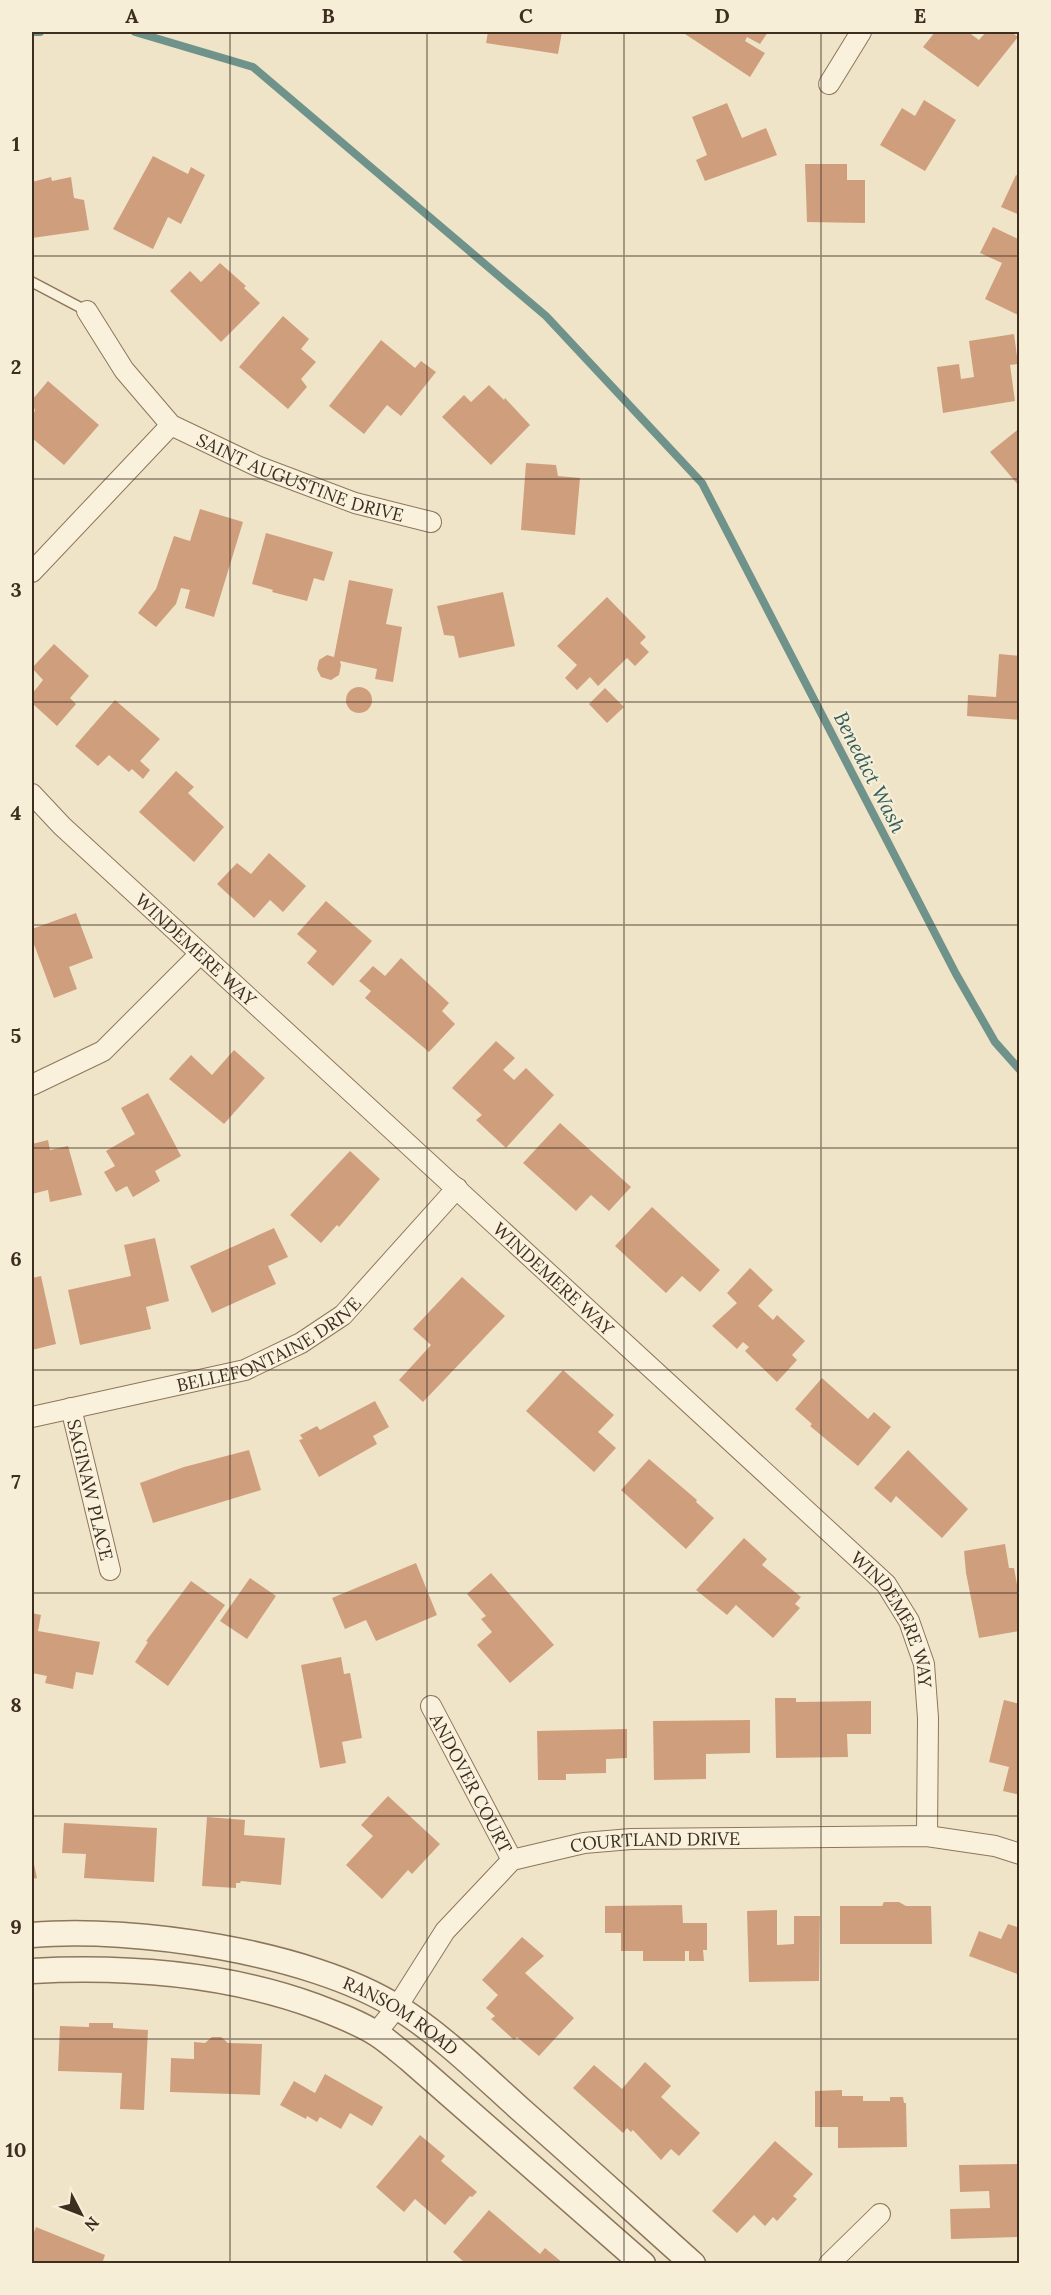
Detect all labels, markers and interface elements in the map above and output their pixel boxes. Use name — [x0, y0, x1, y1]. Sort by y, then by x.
text: A — [125, 3, 139, 28]
text: B — [321, 3, 335, 28]
text: C — [519, 3, 533, 28]
text: D — [714, 3, 730, 28]
text: E — [914, 3, 926, 28]
text: 1 — [12, 131, 20, 156]
text: 2 — [11, 354, 21, 379]
street label: SAINT AUGUSTINE DRIVE — [193, 428, 406, 526]
text: 3 — [10, 577, 22, 602]
water label: Benedict Wash — [829, 707, 912, 837]
text: 4 — [11, 800, 22, 825]
street label: WINDEMERE WAY — [131, 888, 262, 1011]
text: 5 — [11, 1023, 22, 1048]
street label: WINDEMERE WAY — [488, 1217, 619, 1340]
text: 6 — [10, 1246, 22, 1271]
street label: BELLEFONTAINE DRIVE — [174, 1292, 366, 1396]
street label: SAGINAW PLACE — [63, 1417, 119, 1563]
text: 7 — [11, 1469, 21, 1494]
street label: WINDEMERE WAY — [846, 1546, 937, 1689]
text: 8 — [10, 1692, 22, 1717]
street label: ANDOVER COURT — [425, 1708, 518, 1857]
street label: COURTLAND DRIVE — [568, 1826, 740, 1857]
text: 9 — [10, 1914, 22, 1939]
street label: RANSOM ROAD — [340, 1970, 463, 2060]
text: 10 — [6, 2137, 26, 2162]
north arrow — [51, 2184, 111, 2244]
text: N — [81, 2213, 104, 2235]

